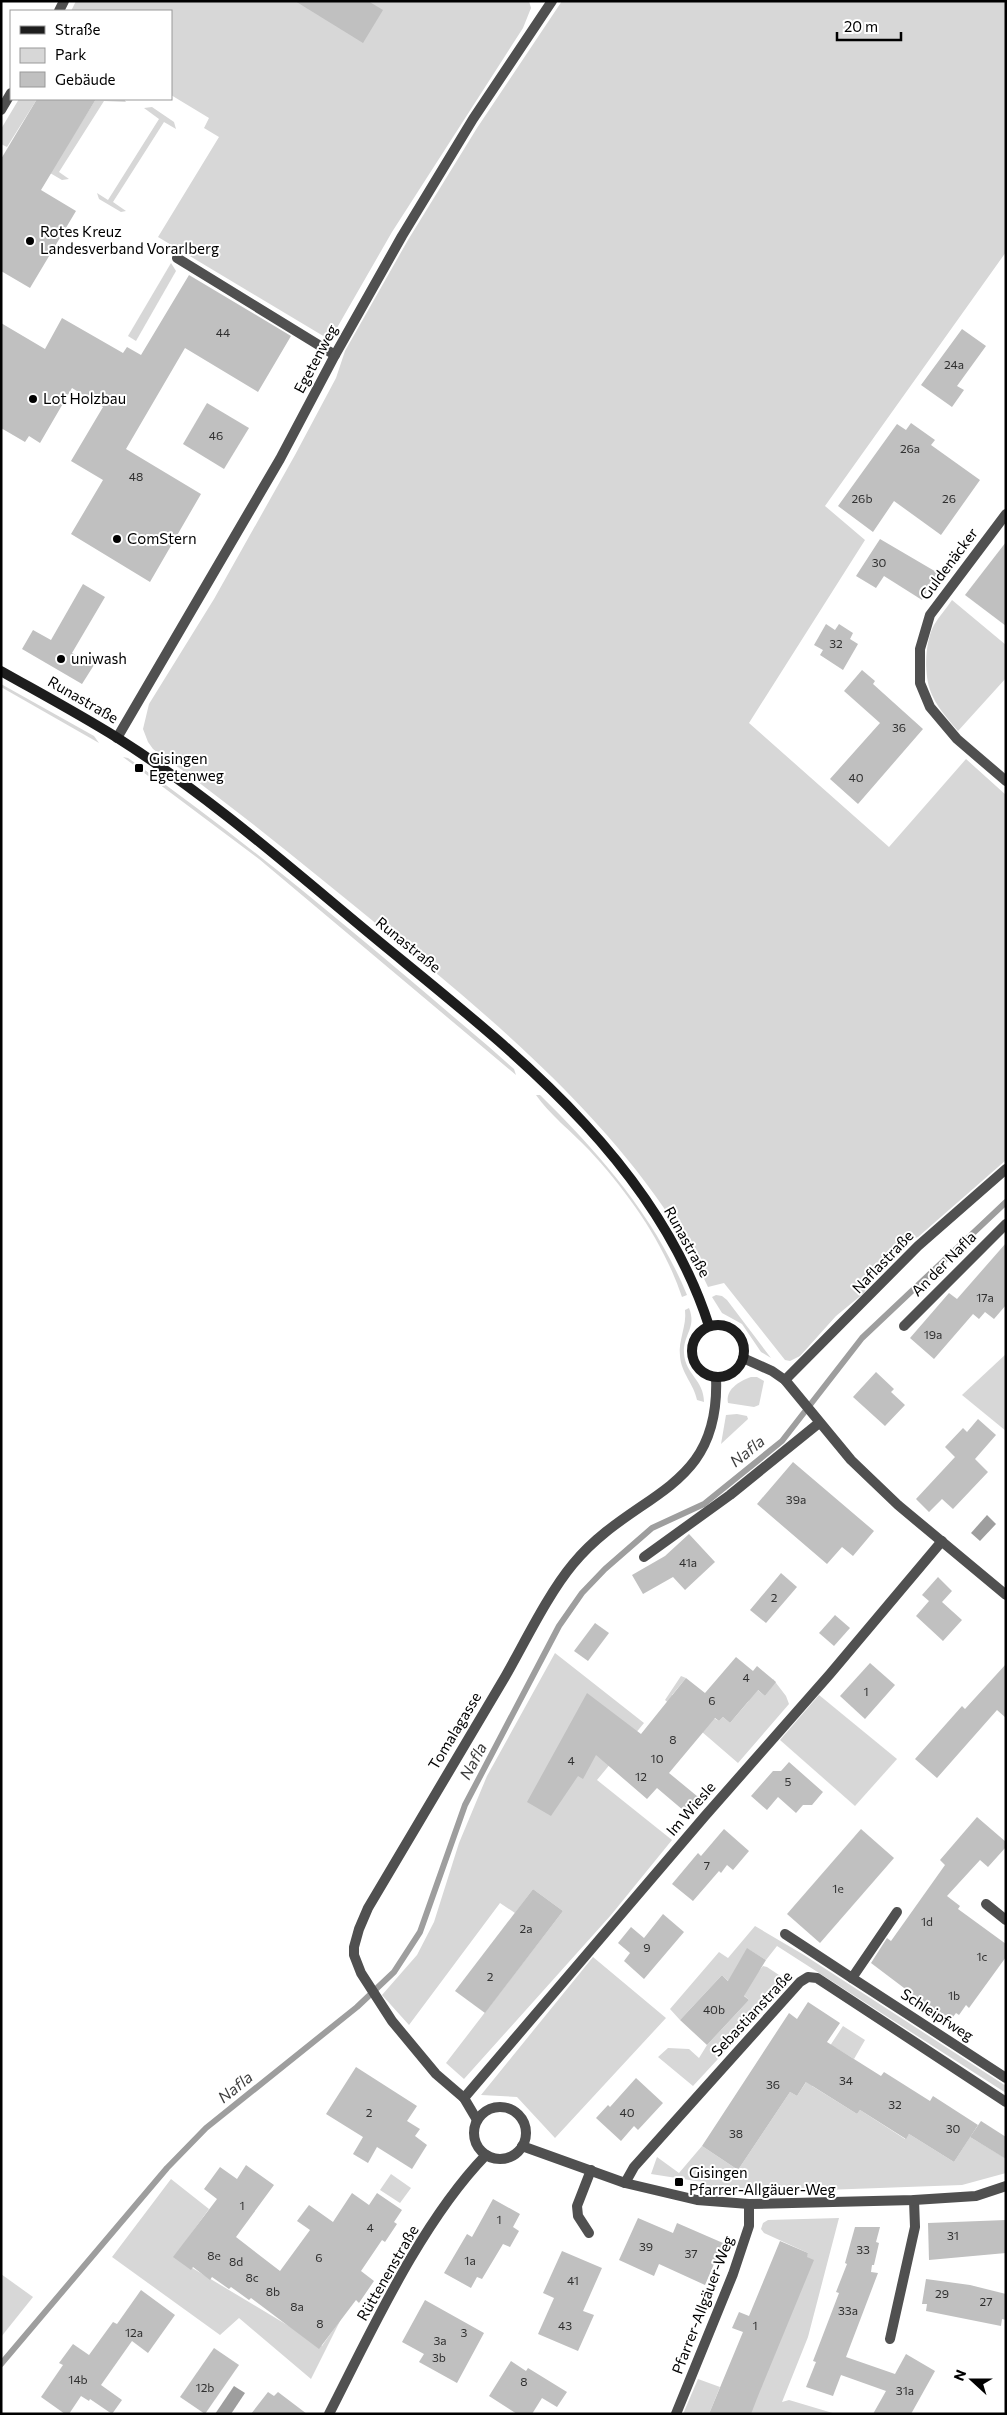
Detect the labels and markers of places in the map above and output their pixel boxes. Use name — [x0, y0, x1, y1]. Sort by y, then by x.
place label: Rotes Kreuz Landesverband Vorarlberg — [40, 222, 219, 257]
marker: Rotes Kreuz Landesverband Vorarlberg — [24, 235, 36, 247]
place label: Lot Holzbau — [43, 389, 126, 407]
marker: Lot Holzbau — [27, 393, 39, 405]
place label: ComStern — [127, 529, 197, 547]
marker: ComStern — [111, 533, 123, 545]
place label: uniwash — [71, 649, 127, 667]
marker: uniwash — [55, 653, 67, 665]
place label: Gisingen Egetenweg — [149, 749, 224, 784]
marker: Gisingen Egetenweg — [133, 762, 145, 774]
place label: Gisingen Pfarrer-Allgäuer-Weg — [689, 2163, 836, 2198]
marker: Gisingen Pfarrer-Allgäuer-Weg — [673, 2176, 685, 2188]

